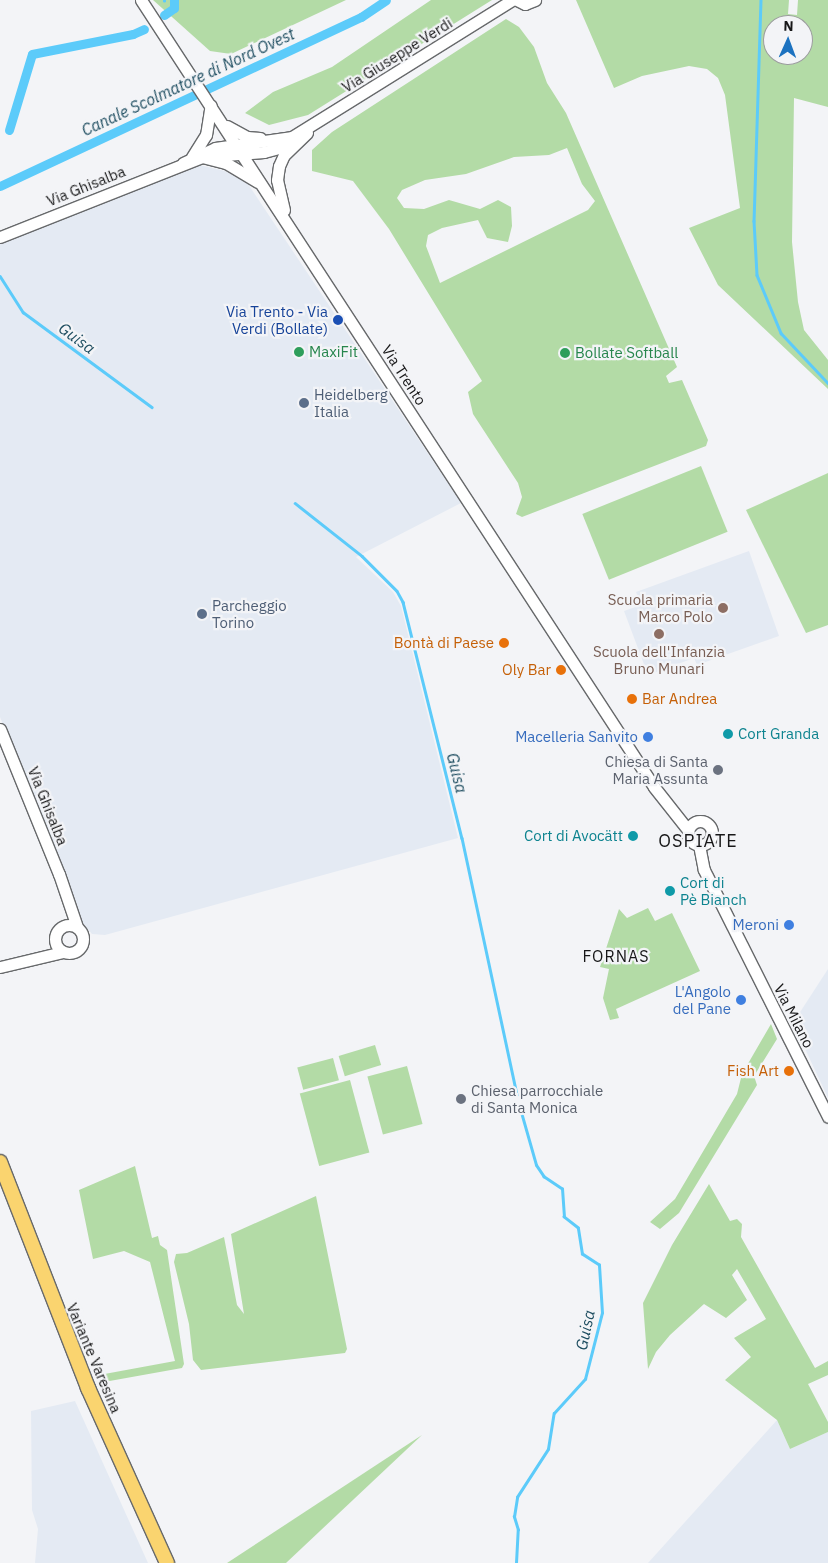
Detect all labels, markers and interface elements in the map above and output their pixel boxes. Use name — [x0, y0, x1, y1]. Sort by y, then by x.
street label: Via Giuseppe Verdi — [339, 14, 455, 96]
north arrow — [763, 15, 813, 65]
text: N — [783, 17, 794, 35]
water label: Canale Scolmatore di Nord Ovest — [79, 24, 297, 140]
street label: Via Ghisalba — [44, 162, 128, 210]
place label: Via Trento - Via Verdi (Bollate) — [226, 302, 328, 337]
marker: Via Trento - Via Verdi (Bollate) — [332, 314, 344, 326]
water label: Guisa — [55, 318, 99, 358]
street label: Via Trento — [378, 342, 430, 408]
place label: MaxiFit — [309, 343, 358, 361]
place label: Bollate Softball — [575, 344, 678, 362]
marker: MaxiFit — [293, 346, 305, 358]
marker: Bollate Softball — [559, 347, 571, 359]
place label: Heidelberg Italia — [314, 385, 388, 420]
marker: Heidelberg Italia — [298, 397, 310, 409]
place label: Scuola primaria Marco Polo — [608, 590, 713, 625]
place label: Parcheggio Torino — [212, 596, 287, 631]
marker: Scuola primaria Marco Polo — [717, 602, 729, 614]
marker: Parcheggio Torino — [196, 608, 208, 620]
marker: Scuola dell'Infanzia Bruno Munari — [653, 628, 665, 640]
place label: Bontà di Paese — [394, 634, 494, 652]
marker: Bontà di Paese — [498, 637, 510, 649]
place label: Scuola dell'Infanzia Bruno Munari — [593, 642, 725, 677]
place label: Oly Bar — [502, 661, 551, 679]
marker: Oly Bar — [555, 664, 567, 676]
place label: Bar Andrea — [642, 690, 717, 708]
marker: Bar Andrea — [626, 693, 638, 705]
place label: Cort Granda — [738, 725, 819, 743]
place label: Macelleria Sanvito — [515, 728, 638, 746]
marker: Cort Granda — [722, 728, 734, 740]
marker: Macelleria Sanvito — [642, 731, 654, 743]
water label: Guisa — [443, 751, 471, 795]
place label: Chiesa di Santa Maria Assunta — [605, 752, 708, 787]
street label: Via Ghisalba — [24, 764, 72, 848]
marker: Chiesa di Santa Maria Assunta — [712, 764, 724, 776]
place label: Cort di Avocätt — [524, 827, 623, 845]
marker: Cort di Avocätt — [627, 830, 639, 842]
district label: OSPIATE — [657, 830, 739, 852]
place label: Cort di Pè Bianch — [680, 873, 747, 908]
marker: Cort di Pè Bianch — [664, 885, 676, 897]
place label: Meroni — [732, 916, 779, 934]
marker: Meroni — [783, 919, 795, 931]
district label: FORNAS — [582, 946, 650, 966]
street label: Via Milano — [770, 981, 818, 1051]
place label: L'Angolo del Pane — [673, 982, 731, 1017]
marker: L'Angolo del Pane — [735, 994, 747, 1006]
place label: Fish Art — [727, 1062, 779, 1080]
marker: Fish Art — [783, 1065, 795, 1077]
place label: Chiesa parrocchiale di Santa Monica — [471, 1081, 603, 1116]
marker: Chiesa parrocchiale di Santa Monica — [455, 1093, 467, 1105]
street label: Variante Varesina — [63, 1300, 125, 1416]
water label: Guisa — [571, 1308, 599, 1352]

